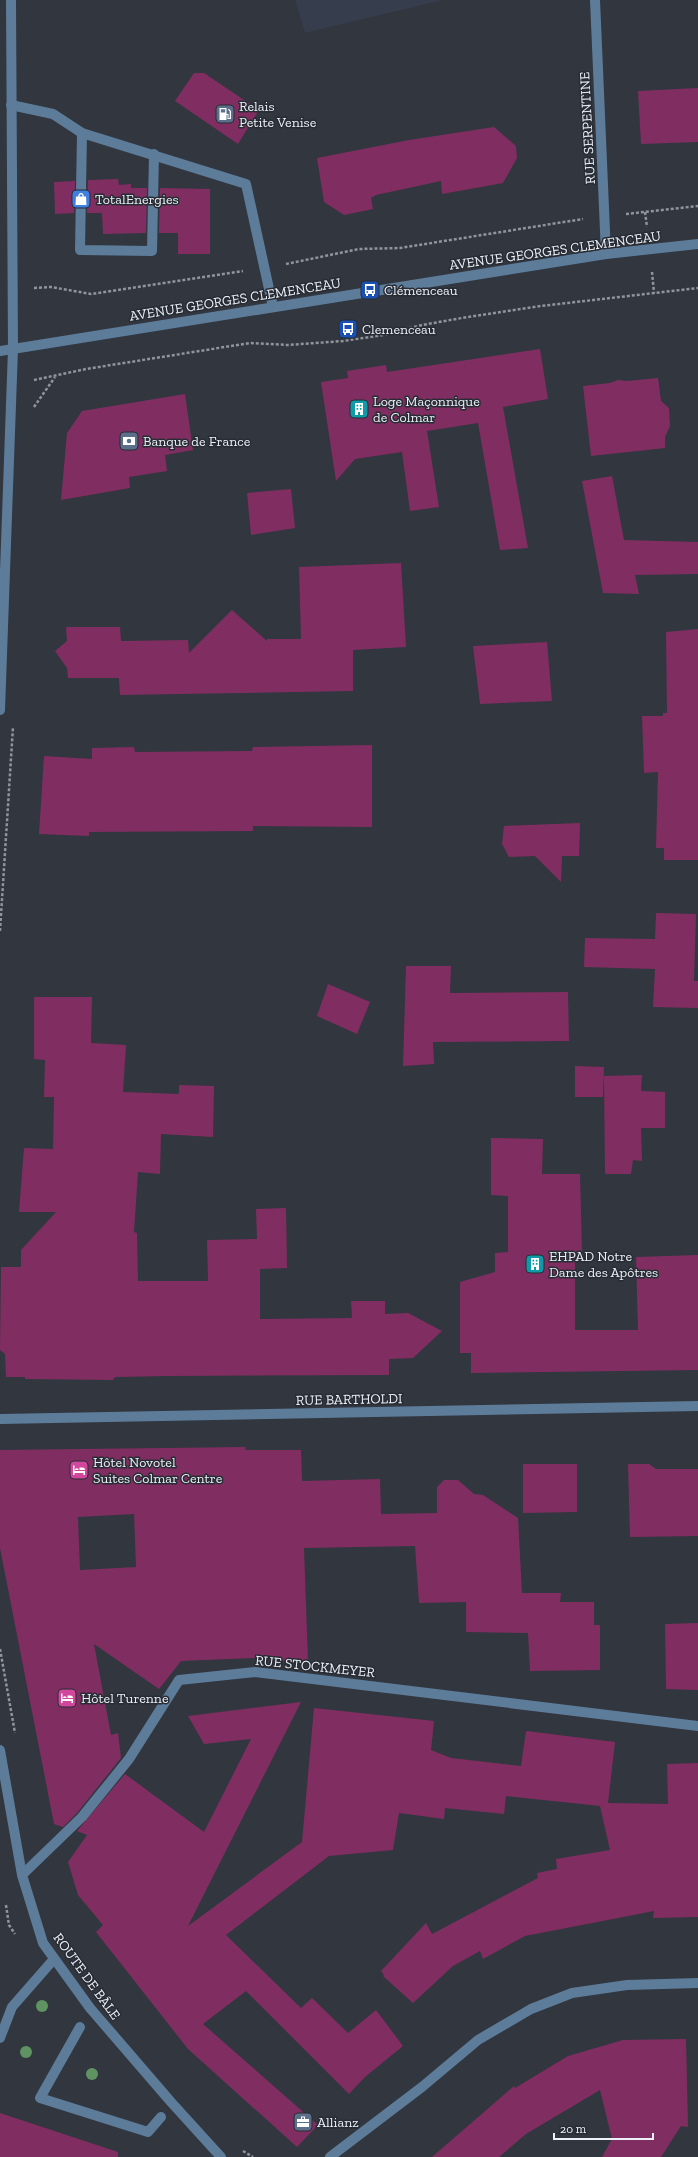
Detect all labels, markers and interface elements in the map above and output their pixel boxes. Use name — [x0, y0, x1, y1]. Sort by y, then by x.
street label: RUE SERPENTINE — [576, 71, 599, 185]
place label: Relais Petite Venise — [239, 98, 317, 131]
fuel station icon: Relais Petite Venise — [214, 103, 236, 125]
shop icon: TotalEnergies — [70, 188, 92, 210]
place label: TotalEnergies — [95, 191, 179, 208]
street label: AVENUE GEORGES CLEMENCEAU — [448, 227, 662, 274]
street label: AVENUE GEORGES CLEMENCEAU — [128, 274, 342, 325]
bus stop icon: Clémenceau — [359, 279, 381, 301]
place label: Clémenceau — [384, 282, 458, 299]
bus stop icon: Clemenceau — [337, 318, 359, 340]
place label: Clemenceau — [362, 321, 436, 338]
place label: Loge Maçonnique de Colmar — [373, 393, 480, 426]
building icon: Loge Maçonnique de Colmar — [348, 398, 370, 420]
bank icon: Banque de France — [118, 430, 140, 452]
place label: Banque de France — [143, 433, 251, 450]
place label: EHPAD Notre Dame des Apôtres — [549, 1248, 658, 1281]
building icon: EHPAD Notre Dame des Apôtres — [524, 1253, 546, 1275]
street label: RUE BARTHOLDI — [296, 1390, 402, 1409]
place label: Hôtel Novotel Suites Colmar Centre — [93, 1454, 223, 1487]
hotel icon: Hôtel Novotel Suites Colmar Centre — [68, 1459, 90, 1481]
street label: RUE STOCKMEYER — [254, 1652, 376, 1681]
hotel icon: Hôtel Turenne — [56, 1687, 78, 1709]
place label: Hôtel Turenne — [81, 1690, 169, 1707]
street label: ROUTE DE BÂLE — [49, 1930, 124, 2023]
office icon: Allianz — [292, 2111, 314, 2133]
place label: Allianz — [317, 2114, 359, 2131]
scale bar — [554, 2115, 653, 2141]
text: 20 m — [560, 2122, 587, 2136]

